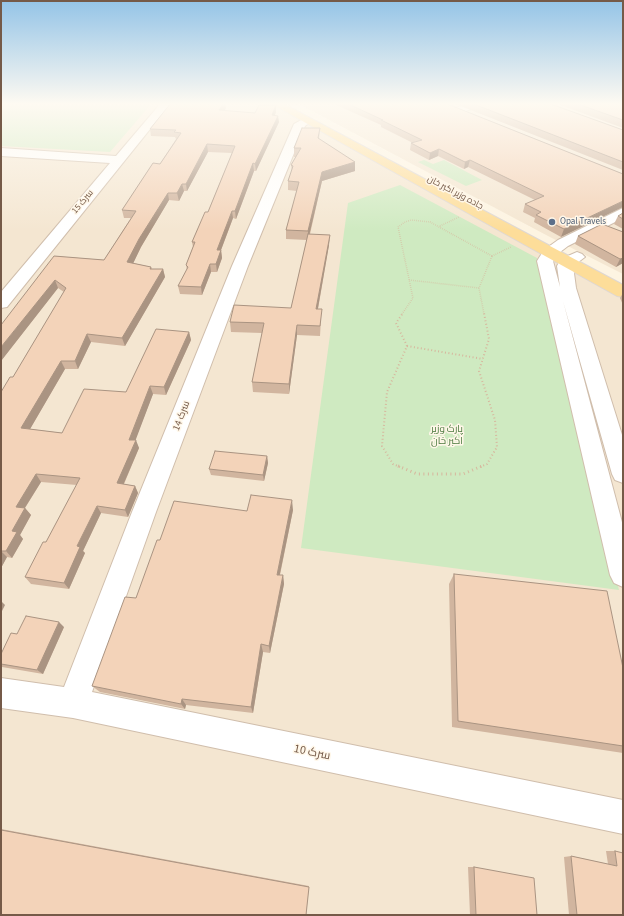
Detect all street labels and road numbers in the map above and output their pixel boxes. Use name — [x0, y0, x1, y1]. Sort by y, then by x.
street label: جاده وزیر اکبر خان — [425, 174, 485, 212]
street label: سرک 15 — [70, 188, 96, 216]
street label: سرک 14 — [171, 399, 193, 433]
street label: سرک 10 — [292, 742, 332, 764]

